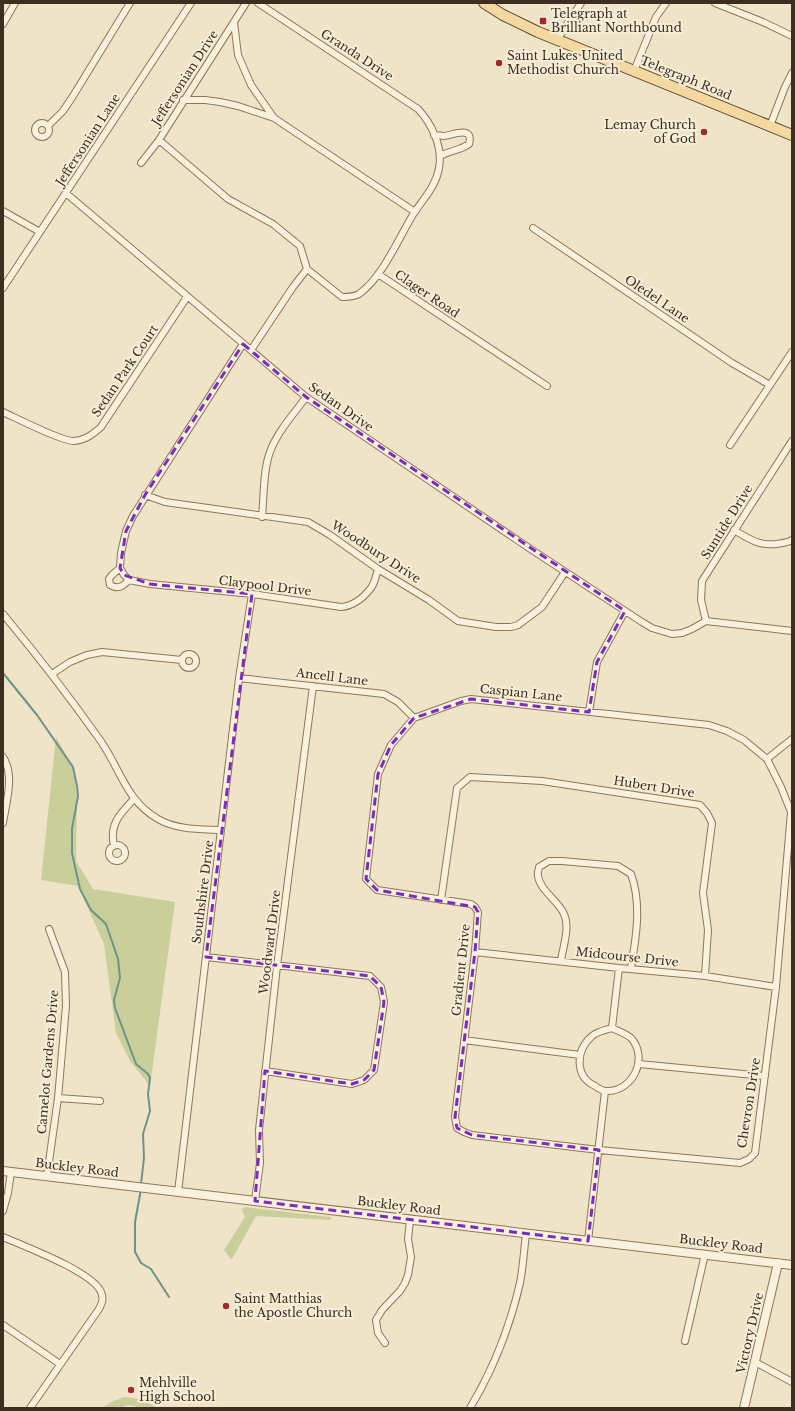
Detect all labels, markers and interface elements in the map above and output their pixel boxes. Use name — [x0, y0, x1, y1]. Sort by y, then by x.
place label: Telegraph at Brilliant Northbound — [551, 6, 682, 35]
marker: Telegraph at Brilliant Northbound — [538, 16, 548, 26]
street label: Granda Drive — [318, 26, 396, 84]
street label: Jeffersonian Drive — [147, 27, 221, 130]
place label: Saint Lukes United Methodist Church — [507, 48, 623, 77]
street label: Telegraph Road — [638, 52, 734, 103]
marker: Saint Lukes United Methodist Church — [494, 58, 504, 68]
street label: Jeffersonian Lane — [51, 91, 123, 190]
place label: Lemay Church of God — [604, 117, 696, 146]
marker: Lemay Church of God — [699, 127, 709, 137]
street label: Clager Road — [392, 266, 463, 321]
street label: Oledel Lane — [622, 271, 693, 326]
street label: Sedan Park Court — [88, 321, 161, 420]
street label: Sedan Drive — [306, 379, 377, 434]
street label: Suntide Drive — [698, 481, 756, 562]
street label: Woodbury Drive — [328, 517, 424, 586]
street label: Claypool Drive — [218, 572, 312, 599]
street label: Ancell Lane — [294, 665, 369, 688]
street label: Caspian Lane — [479, 681, 563, 704]
street label: Hubert Drive — [613, 773, 696, 800]
street label: Southshire Drive — [189, 839, 216, 945]
street label: Woodward Drive — [256, 889, 283, 996]
street label: Gradient Drive — [448, 923, 473, 1017]
street label: Midcourse Drive — [575, 944, 679, 969]
street label: Camelot Gardens Drive — [34, 989, 61, 1135]
street label: Chevron Drive — [734, 1057, 763, 1149]
street label: Buckley Road — [34, 1155, 120, 1180]
street label: Buckley Road — [356, 1193, 442, 1218]
street label: Buckley Road — [678, 1231, 764, 1256]
place label: Saint Matthias the Apostle Church — [234, 1291, 352, 1320]
street label: Victory Drive — [733, 1291, 766, 1376]
marker: Saint Matthias the Apostle Church — [221, 1301, 231, 1311]
place label: Mehlville High School — [139, 1375, 215, 1404]
marker: Mehlville High School — [126, 1385, 136, 1395]

